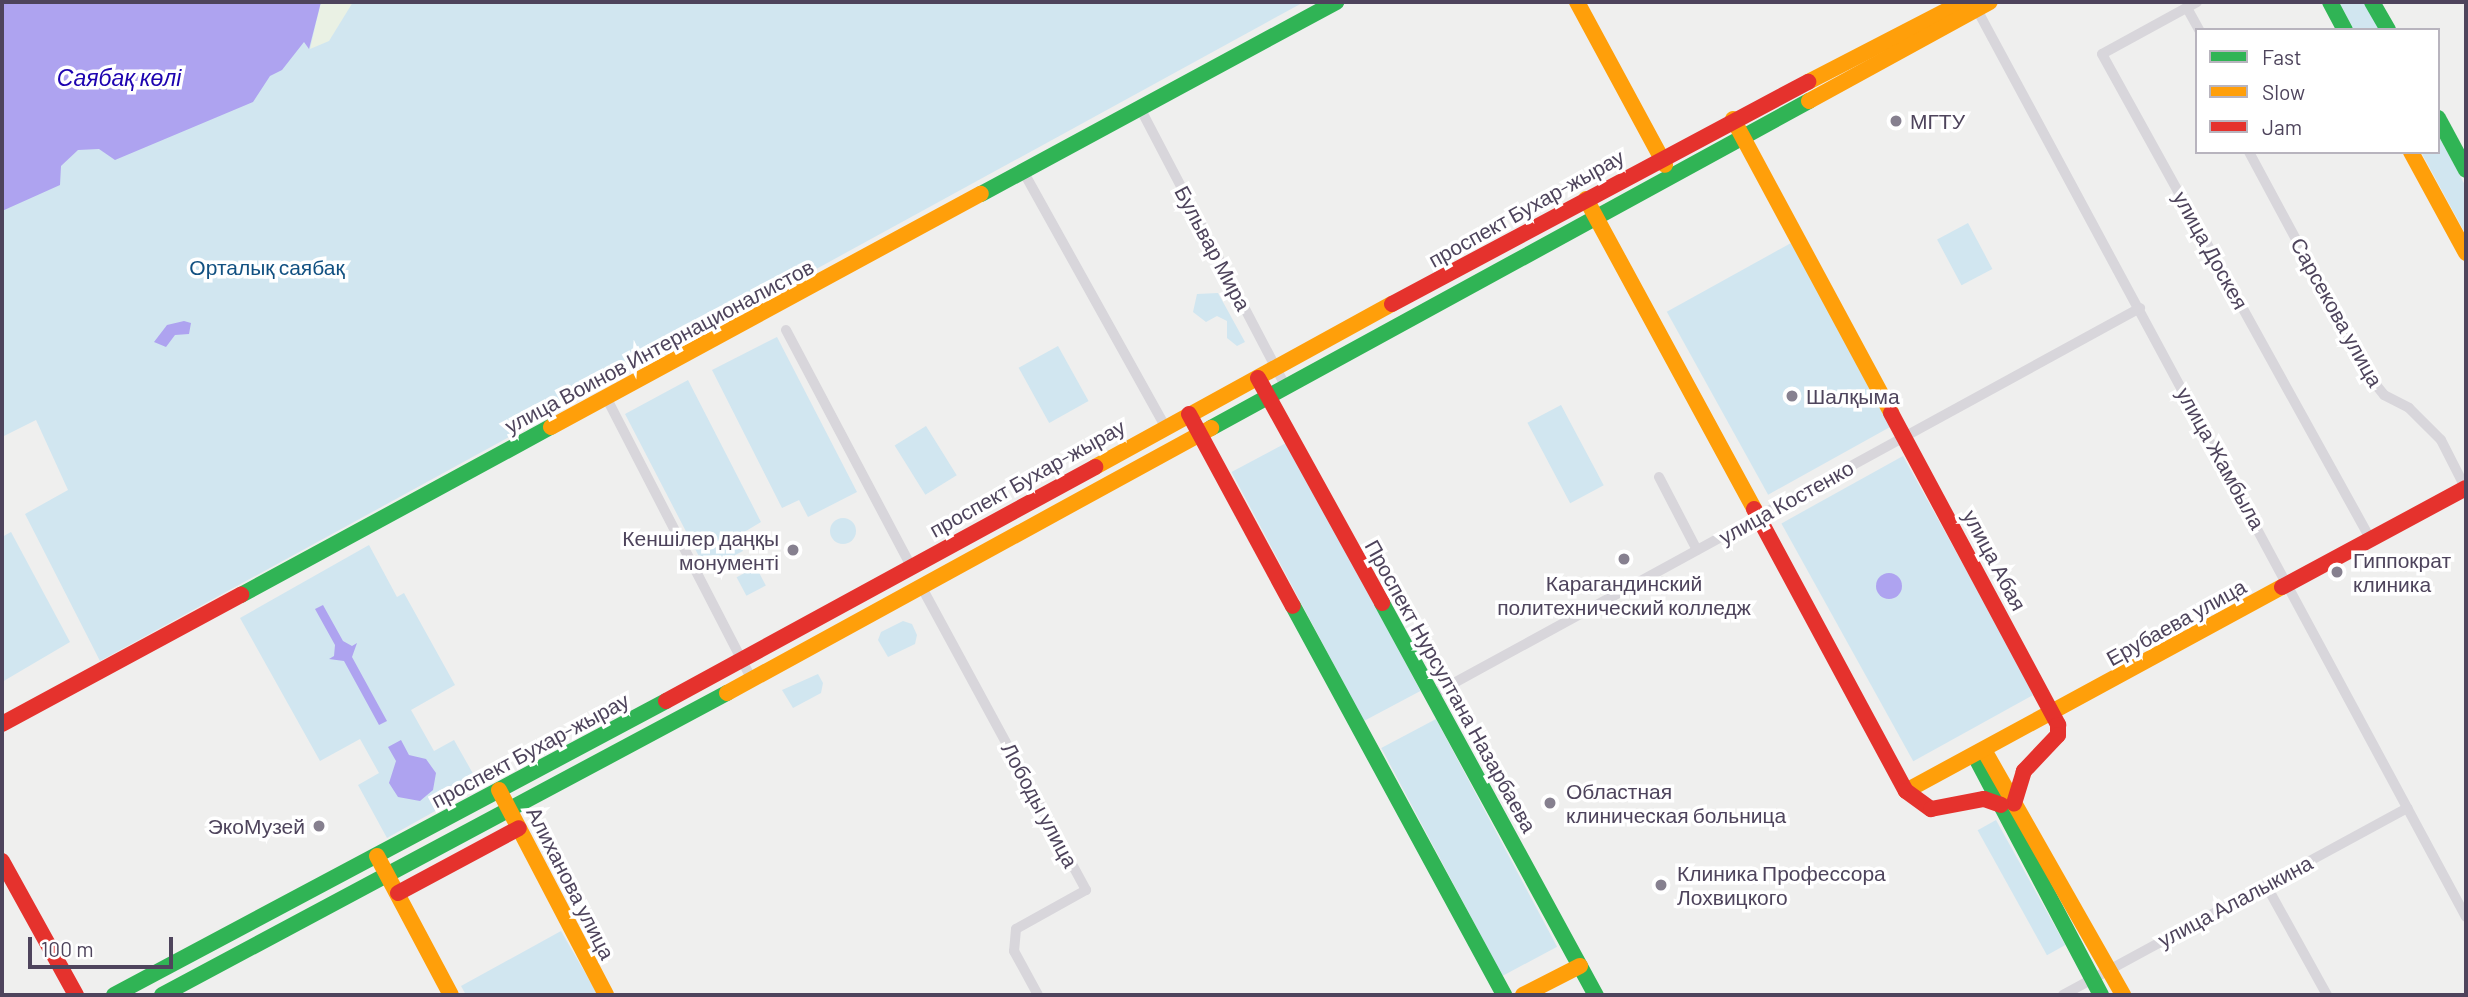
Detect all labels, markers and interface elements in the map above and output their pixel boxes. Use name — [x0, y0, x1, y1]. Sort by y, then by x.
legend — [2195, 28, 2440, 154]
text: Fast — [2262, 44, 2302, 69]
water label: Саябақ көлі — [57, 63, 181, 91]
text: Slow — [2262, 79, 2305, 104]
place label: МГТУ — [1910, 108, 1965, 134]
marker: МГТУ — [1888, 113, 1904, 129]
text: Jam — [2262, 114, 2302, 139]
street label: проспект Бухар-жырау — [1424, 144, 1628, 272]
street label: Бульвар Мира — [1170, 181, 1256, 315]
street label: улица Доскея — [2168, 187, 2254, 313]
street label: Сарсекова улица — [2286, 233, 2388, 391]
park label: Орталық саябақ — [189, 254, 345, 280]
street label: улица Воинов Интернационалистов — [500, 254, 818, 438]
place label: Шалқыма — [1806, 383, 1900, 409]
street label: улица Жамбыла — [2172, 383, 2270, 533]
marker: Шалқыма — [1784, 388, 1800, 404]
street label: проспект Бухар-жырау — [925, 414, 1129, 542]
street label: улица Костенко — [1714, 455, 1858, 549]
street label: улица Абая — [1958, 505, 2032, 615]
place label: Кеншілер даңқы монументі — [622, 525, 779, 575]
street label: Проспект Нурсултана Назарбаева — [1360, 535, 1542, 837]
marker: Кеншілер даңқы монументі — [785, 542, 801, 558]
place label: Гиппократ клиника — [2353, 547, 2451, 597]
marker: Карагандинский политехнический колледж — [1616, 551, 1632, 567]
marker: Гиппократ клиника — [2327, 562, 2347, 582]
place label: Карагандинский политехнический колледж — [1497, 570, 1751, 620]
street label: Ерубаева улица — [2102, 573, 2250, 671]
street label: проспект Бухар-жырау — [427, 687, 633, 813]
street label: Лободы улица — [996, 738, 1084, 872]
place label: Областная клиническая больница — [1566, 778, 1786, 828]
marker: Областная клиническая больница — [1540, 793, 1560, 813]
street label: Алиханова улица — [522, 803, 620, 963]
place label: ЭкоМузей — [208, 813, 305, 839]
marker: ЭкоМузей — [311, 818, 327, 834]
street label: улица Алалыкина — [2153, 850, 2317, 952]
place label: Клиника Профессора Лохвицкого — [1677, 860, 1886, 910]
marker: Клиника Профессора Лохвицкого — [1651, 875, 1671, 895]
scale bar — [32, 923, 177, 967]
text: 100 m — [41, 936, 94, 961]

